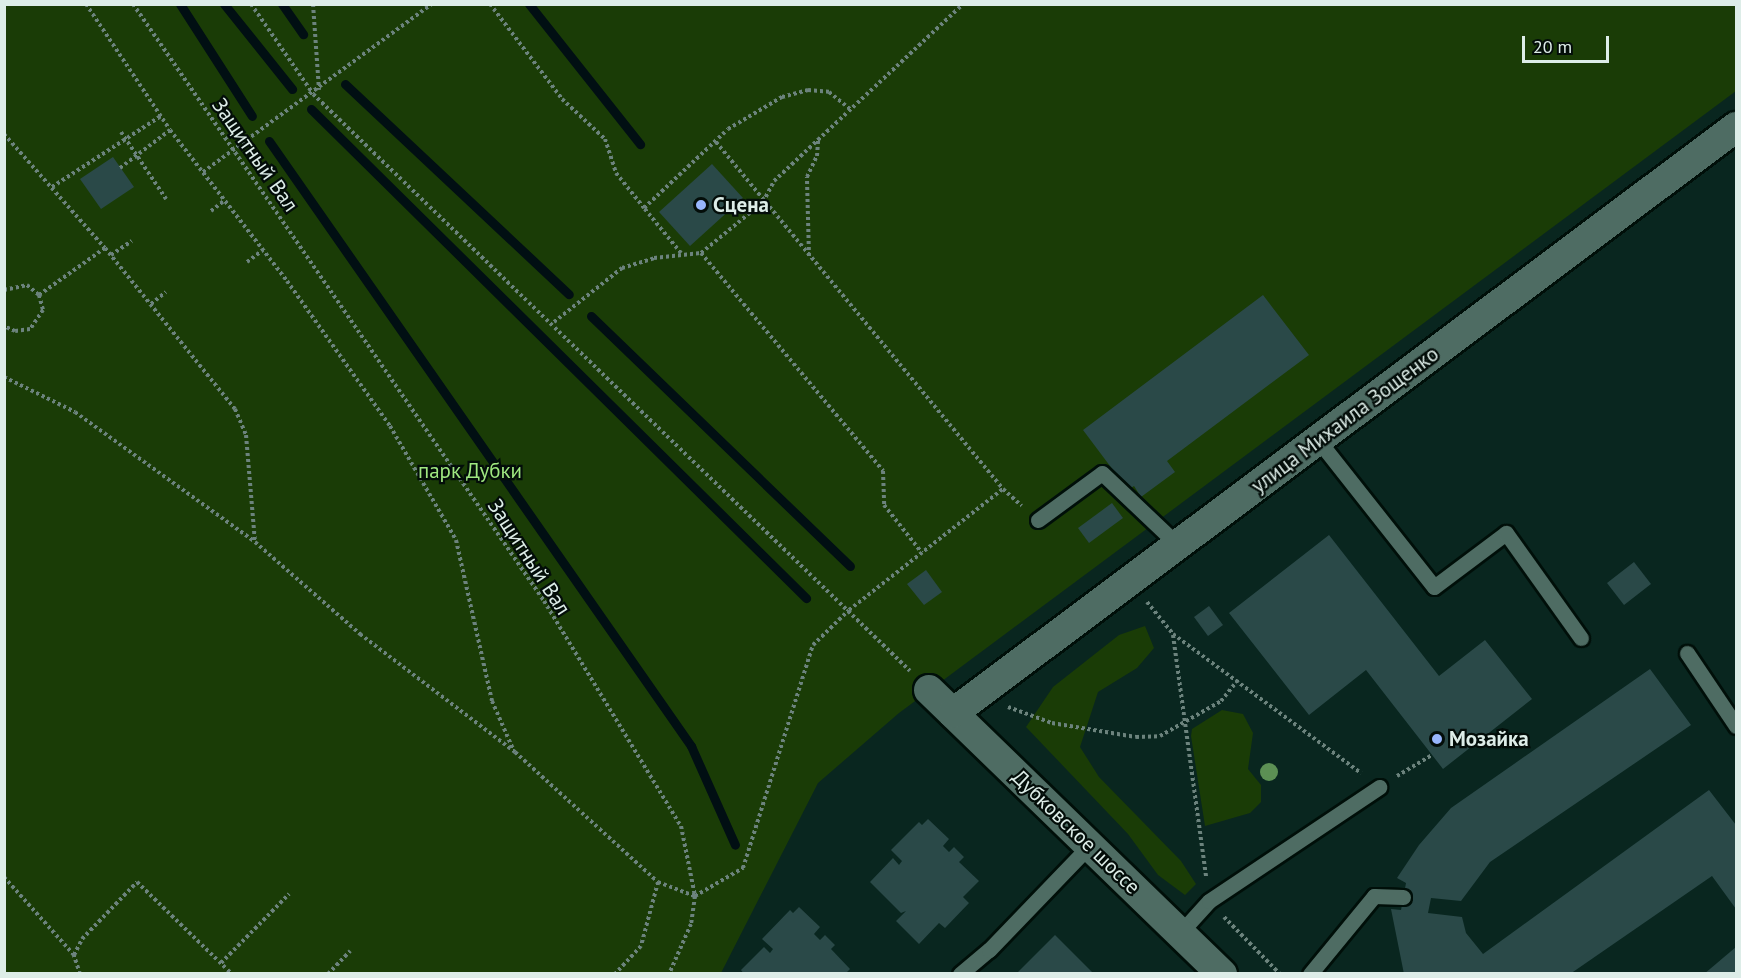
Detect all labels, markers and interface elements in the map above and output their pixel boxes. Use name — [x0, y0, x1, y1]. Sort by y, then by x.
scale bar — [1525, 24, 1612, 62]
text: 20 m — [1533, 35, 1572, 58]
street label: Защитный Вал — [207, 93, 303, 217]
place label: Сцена — [713, 192, 769, 218]
marker: Сцена — [694, 198, 708, 212]
street label: улица Михаила Зощенко — [1246, 341, 1444, 499]
park label: парк Дубки — [418, 458, 522, 484]
street label: Защитный Вал — [482, 494, 576, 620]
place label: Мозайка — [1449, 726, 1529, 752]
marker: Мозайка — [1430, 732, 1444, 746]
street label: Дубковское шоссе — [1007, 764, 1145, 900]

